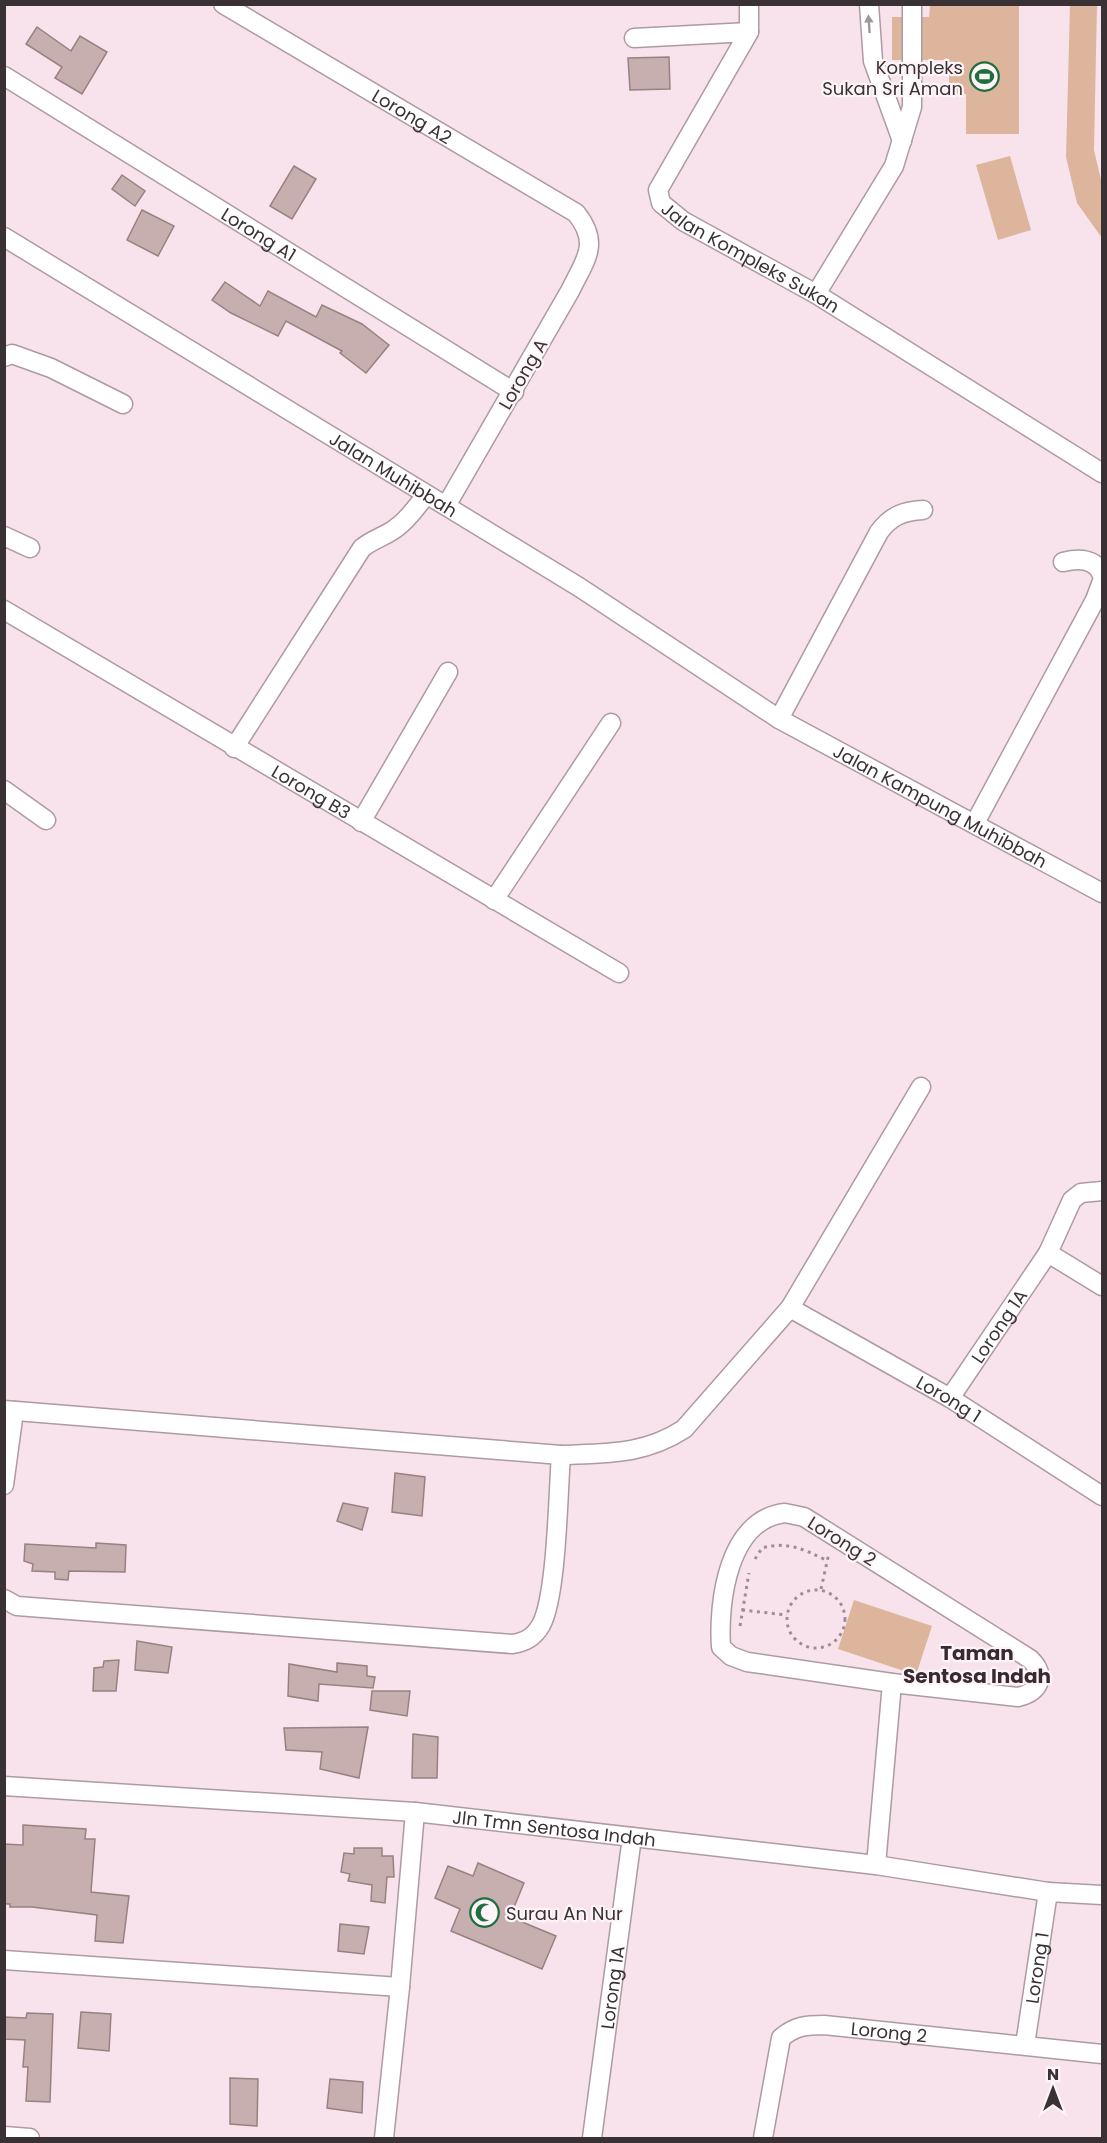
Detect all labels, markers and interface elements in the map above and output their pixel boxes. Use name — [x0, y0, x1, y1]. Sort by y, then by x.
one-way arrow — [864, 15, 873, 34]
place label: Kompleks Sukan Sri Aman — [822, 55, 963, 101]
sports icon: Kompleks Sukan Sri Aman — [968, 61, 1000, 93]
street label: Lorong A2 — [368, 83, 457, 149]
street label: Jalan Kompleks Sukan — [656, 196, 845, 318]
street label: Lorong A1 — [217, 201, 301, 267]
street label: Lorong A — [493, 334, 553, 414]
street label: Jalan Muhibbah — [325, 426, 462, 523]
street label: Jalan Kampung Muhibbah — [829, 738, 1052, 874]
street label: Lorong B3 — [267, 758, 356, 825]
street label: Lorong 1A — [965, 1284, 1033, 1368]
street label: Lorong 1 — [912, 1369, 986, 1428]
street label: Lorong 2 — [803, 1510, 881, 1572]
district label: Taman Sentosa Indah — [903, 1639, 1051, 1690]
street label: Jln Tmn Sentosa Indah — [451, 1804, 657, 1852]
mosque icon: Surau An Nur — [469, 1897, 501, 1929]
place label: Surau An Nur — [506, 1901, 623, 1926]
street label: Lorong 1 — [1019, 1930, 1054, 2005]
street label: Lorong 1A — [594, 1944, 630, 2031]
street label: Lorong 2 — [850, 2015, 928, 2048]
north arrow — [1023, 2059, 1083, 2119]
text: N — [1047, 2063, 1059, 2086]

